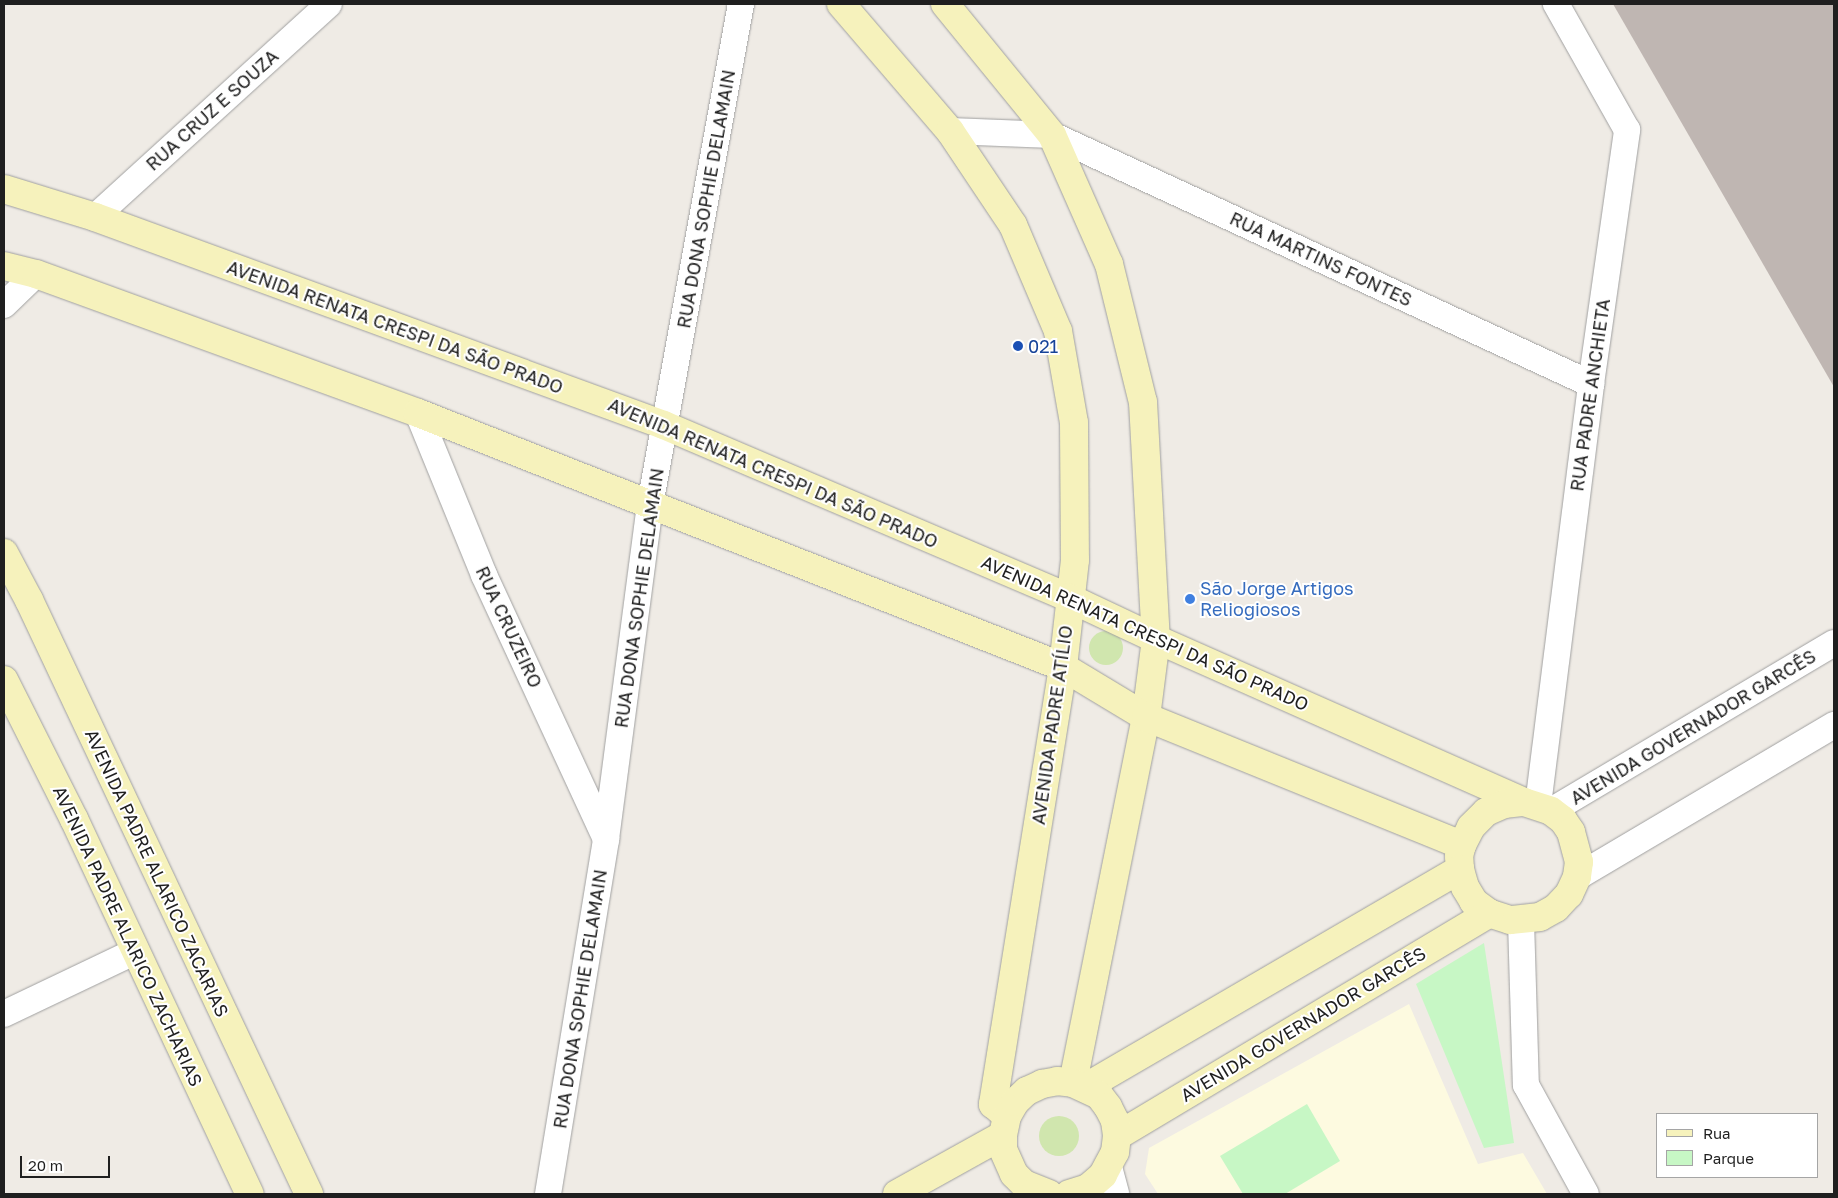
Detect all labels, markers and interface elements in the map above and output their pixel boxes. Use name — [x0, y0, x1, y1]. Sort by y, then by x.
street label: RUA CRUZ E SOUZA — [142, 45, 282, 175]
street label: RUA DONA SOPHIE DELAMAIN — [673, 68, 739, 330]
street label: RUA MARTINS FONTES — [1226, 207, 1416, 311]
street label: AVENIDA RENATA CRESPI DA SÃO PRADO — [224, 256, 566, 398]
street label: RUA PADRE ANCHIETA — [1566, 297, 1614, 493]
place label: 021 — [1028, 335, 1058, 357]
marker: 021 — [1012, 340, 1024, 352]
street label: AVENIDA RENATA CRESPI DA SÃO PRADO — [605, 394, 941, 552]
street label: RUA DONA SOPHIE DELAMAIN — [610, 467, 668, 729]
street label: AVENIDA RENATA CRESPI DA SÃO PRADO — [978, 551, 1312, 715]
street label: RUA CRUZEIRO — [471, 563, 547, 691]
place label: São Jorge Artigos Reliogiosos — [1200, 578, 1354, 620]
marker: São Jorge Artigos Reliogiosos — [1184, 593, 1196, 605]
street label: AVENIDA PADRE ATÍLIO — [1027, 624, 1077, 826]
street label: AVENIDA GOVERNADOR GARCÊS — [1566, 645, 1820, 809]
street label: AVENIDA PADRE ALARICO ZACARIAS — [81, 726, 233, 1020]
street label: AVENIDA PADRE ALARICO ZACHARIAS — [49, 782, 207, 1090]
street label: RUA DONA SOPHIE DELAMAIN — [549, 868, 611, 1130]
street label: AVENIDA GOVERNADOR GARCÊS — [1176, 942, 1430, 1106]
legend — [1656, 1113, 1818, 1178]
text: Rua — [1703, 1124, 1730, 1142]
scale bar — [22, 1146, 112, 1178]
text: Parque — [1703, 1149, 1754, 1167]
text: 20 m — [28, 1156, 63, 1174]

